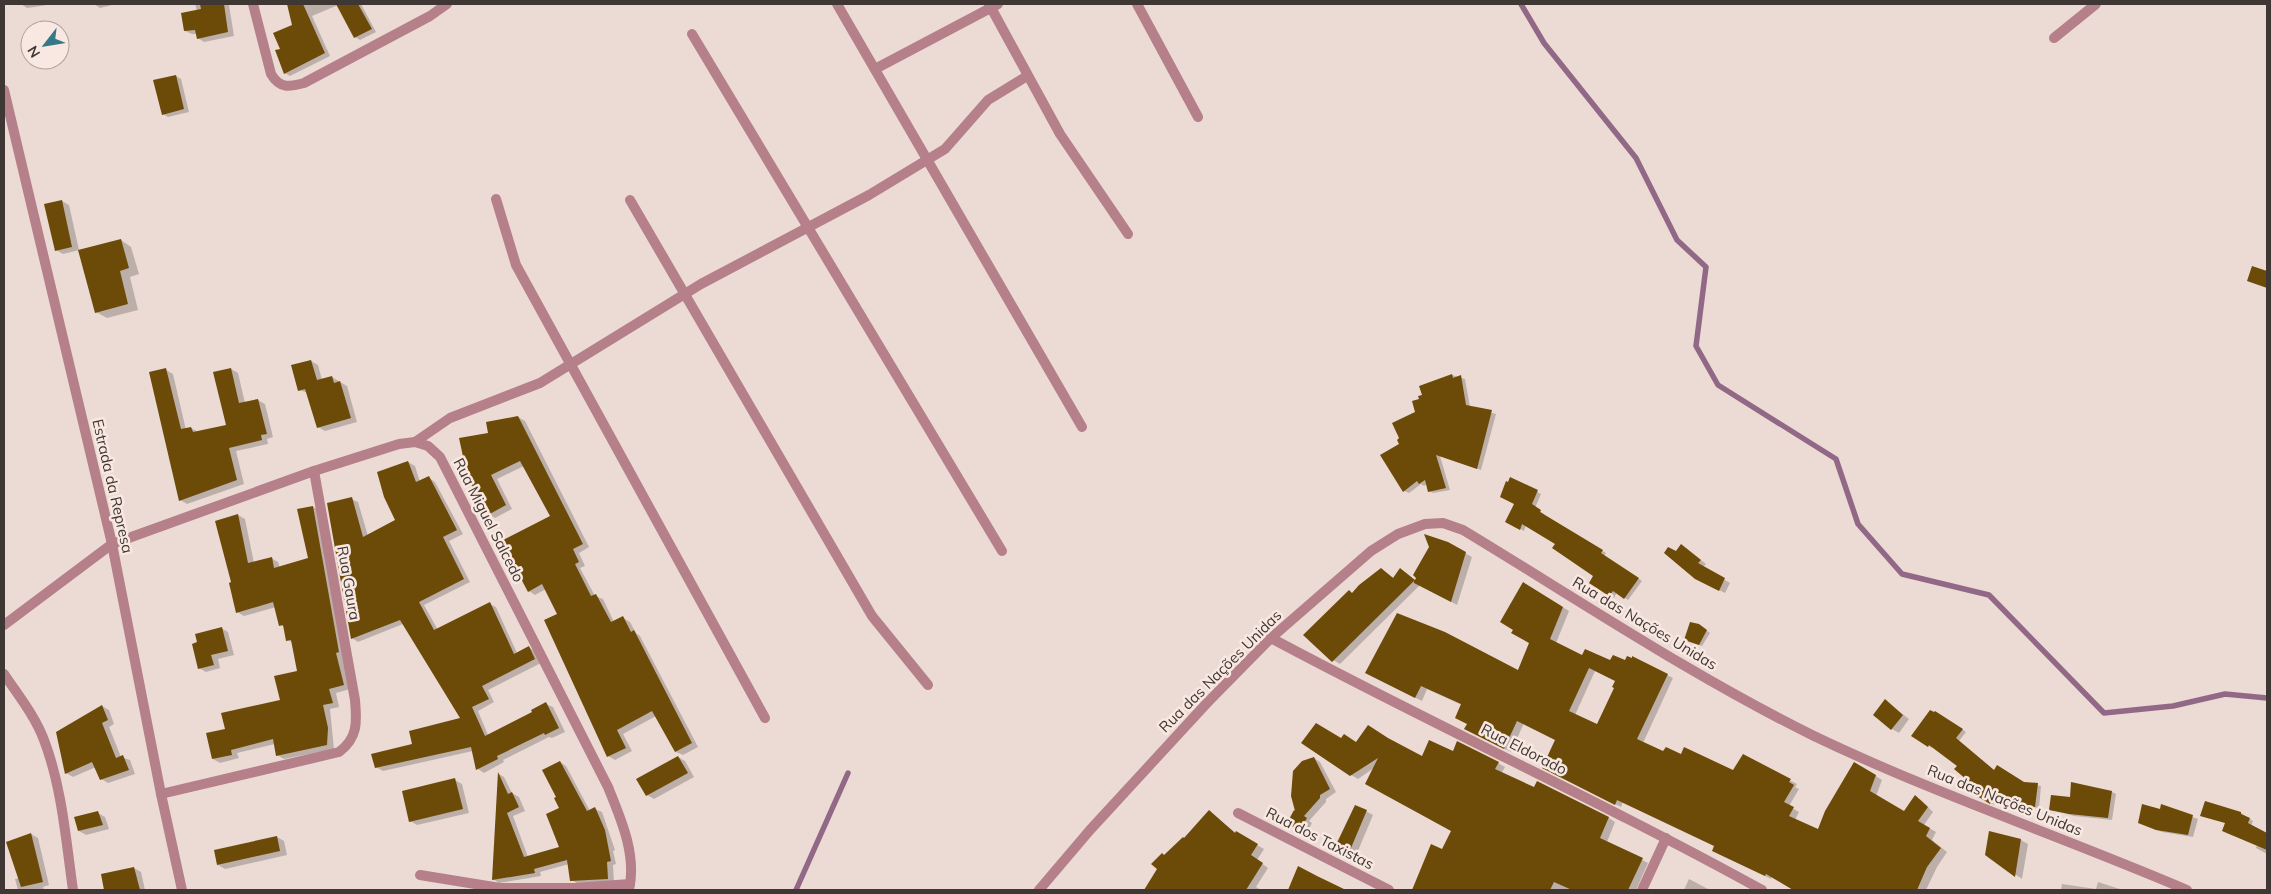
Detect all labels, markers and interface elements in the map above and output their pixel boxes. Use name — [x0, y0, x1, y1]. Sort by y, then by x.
north arrow — [20, 20, 70, 70]
text: N — [23, 43, 44, 61]
street label: Estrada da Represa — [88, 417, 138, 555]
street label: Rua Miguel Salcedo — [450, 455, 528, 585]
street label: Rua Gaura — [333, 544, 365, 622]
street label: Rua das Nações Unidas — [1569, 572, 1721, 674]
street label: Rua das Nações Unidas — [1155, 606, 1285, 736]
street label: Rua Eldorado — [1478, 719, 1570, 779]
street label: Rua das Nações Unidas — [1925, 760, 2085, 840]
street label: Rua dos Taxistas — [1263, 803, 1377, 873]

